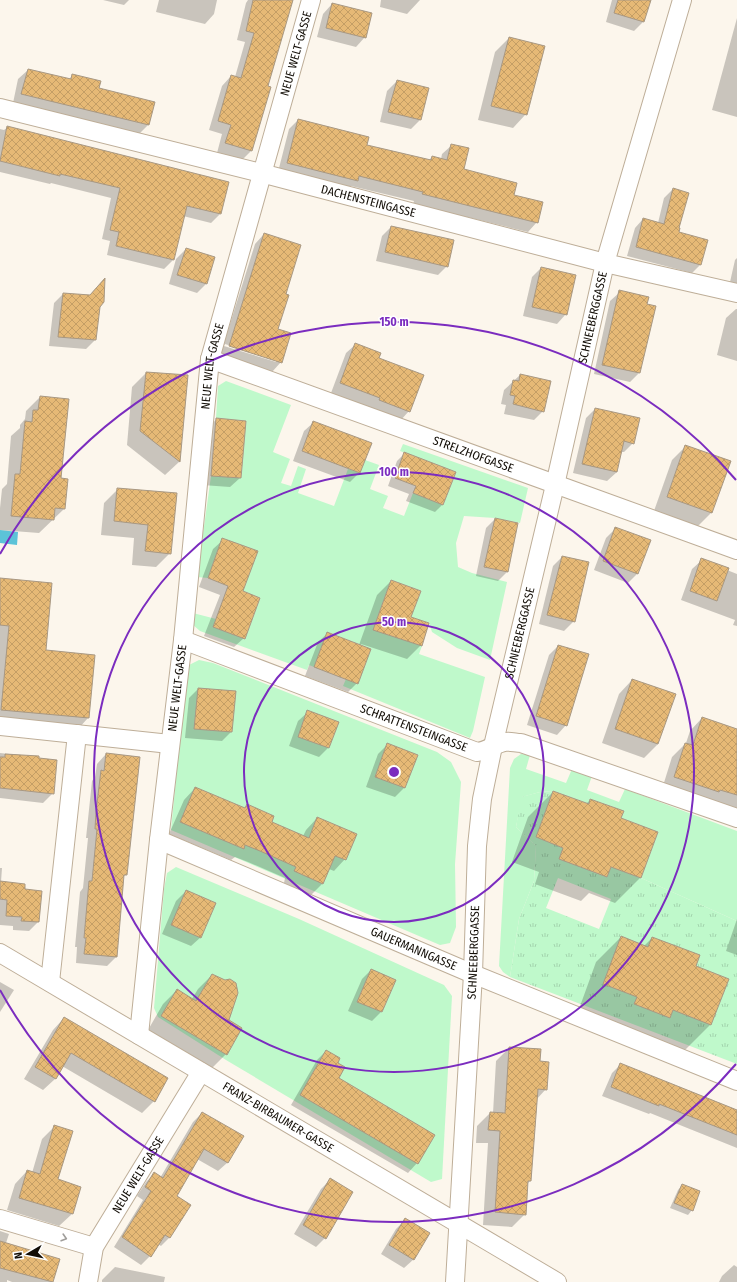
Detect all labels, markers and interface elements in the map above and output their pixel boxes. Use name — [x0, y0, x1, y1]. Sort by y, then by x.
street label: NEUE WELT-GASSE — [277, 9, 315, 98]
street label: DACHENSTEINGASSE — [320, 182, 418, 220]
street label: SCHNEEBERGGASSE — [576, 270, 610, 365]
text: 150 m — [379, 315, 409, 329]
street label: NEUE WELT-GASSE — [198, 321, 227, 410]
street label: STRELZHOFGASSE — [431, 433, 516, 476]
text: 100 m — [379, 465, 409, 479]
street label: SCHNEEBERGGASSE — [502, 585, 538, 681]
text: 50 m — [382, 615, 406, 629]
street label: NEUE WELT-GASSE — [165, 643, 189, 732]
street label: SCHRATTENSTEINGASSE — [358, 701, 470, 755]
centre of rings — [387, 765, 401, 779]
street label: SCHNEEBERGGASSE — [465, 905, 482, 1000]
street label: GAUERMANNGASSE — [369, 924, 459, 973]
street label: FRANZ-BIRBAUMER-GASSE — [220, 1079, 336, 1156]
street label: NEUE WELT-GASSE — [109, 1134, 167, 1216]
one-way arrow — [60, 1233, 67, 1242]
north arrow — [8, 1234, 48, 1274]
text: N — [12, 1251, 26, 1260]

